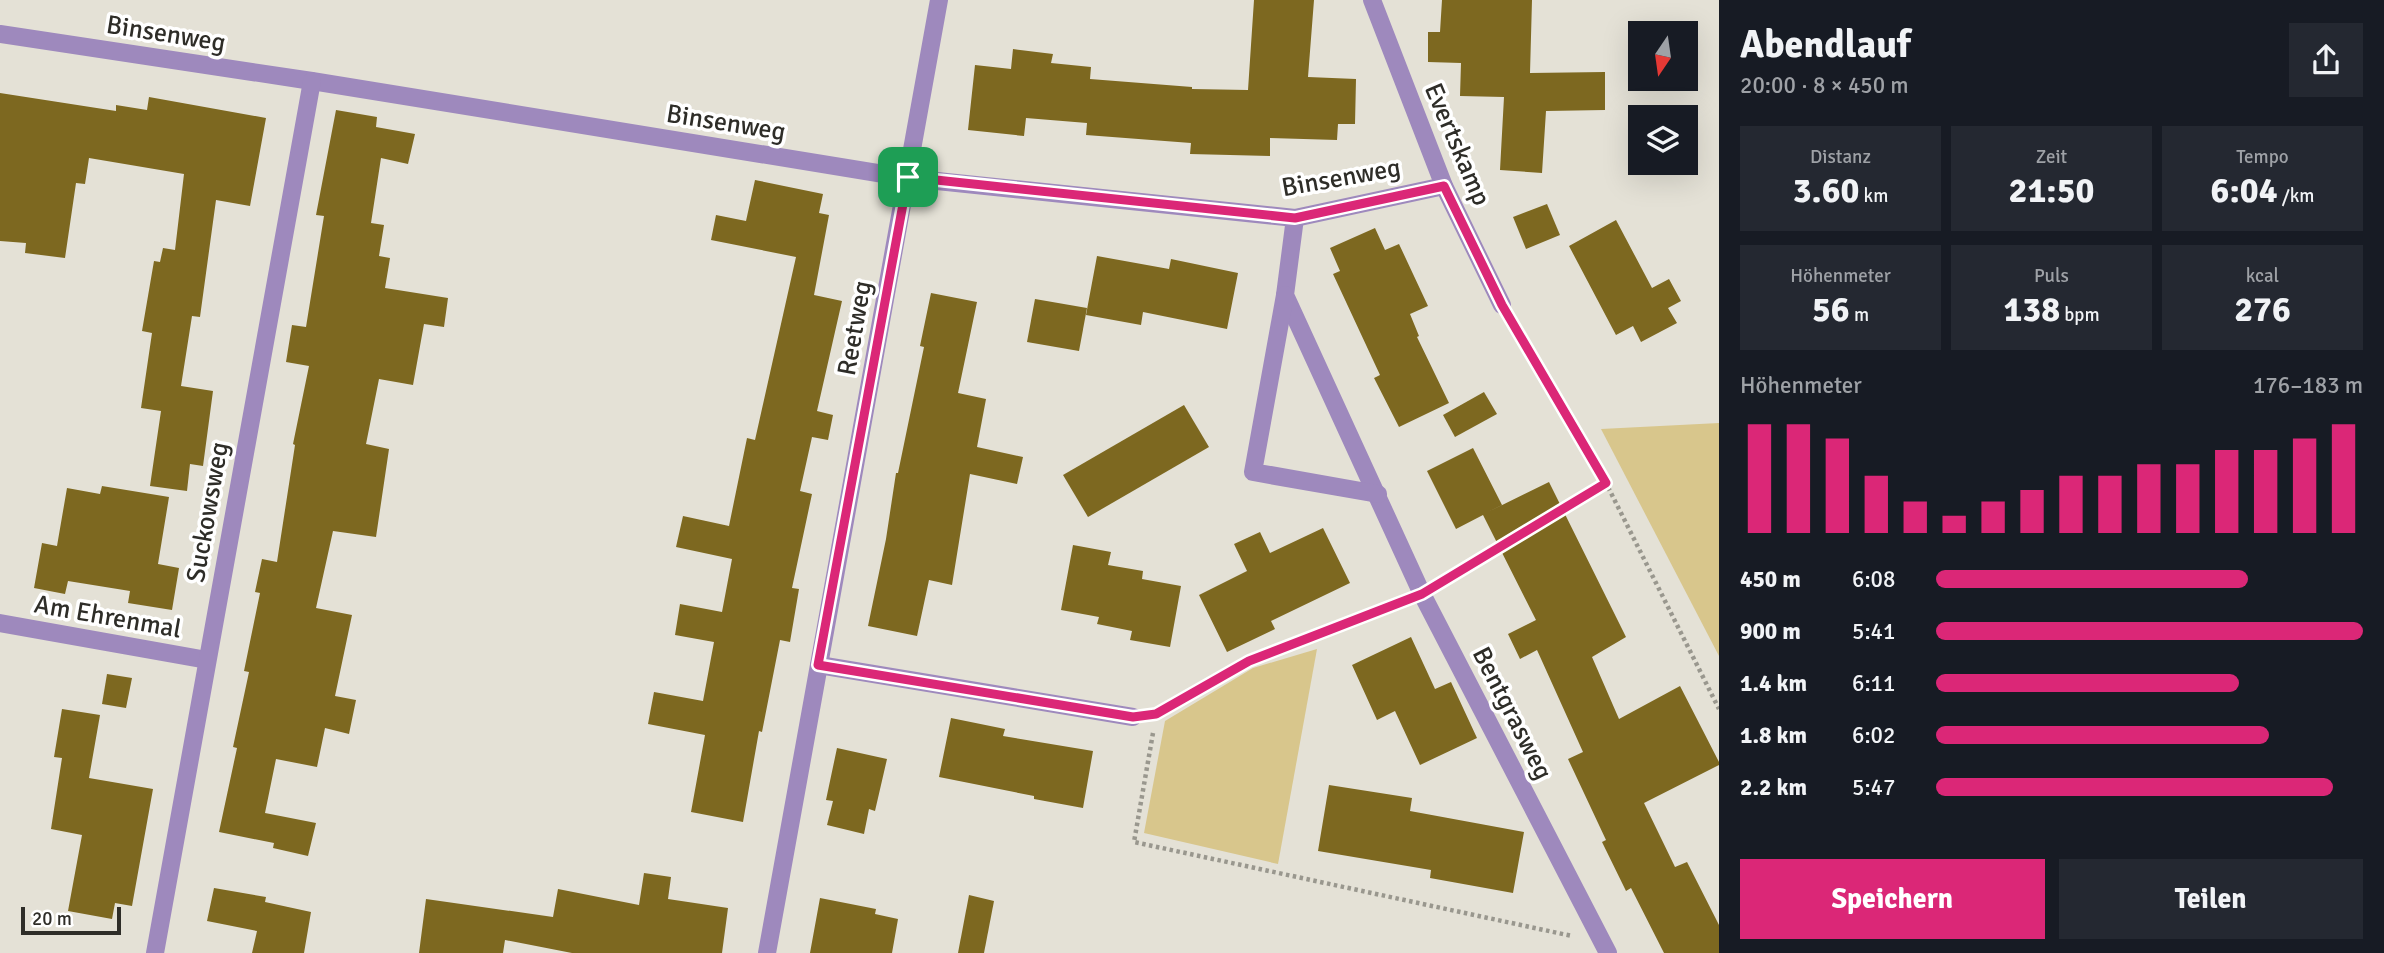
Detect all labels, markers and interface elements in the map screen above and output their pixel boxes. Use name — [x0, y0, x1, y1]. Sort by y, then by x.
street label: Binsenweg — [104, 9, 228, 59]
north arrow — [1628, 21, 1698, 91]
map controls — [1628, 21, 1698, 175]
text: Abendlauf — [1740, 21, 1911, 68]
button: share — [2289, 23, 2363, 97]
text: 20:00 · 8 × 450 m — [1740, 71, 1909, 100]
street label: Evertskamp — [1417, 78, 1497, 211]
street label: Binsenweg — [664, 98, 788, 148]
button: layers — [1628, 105, 1698, 175]
text: Distanz — [1810, 145, 1871, 169]
text: Zeit — [2036, 145, 2067, 169]
text: Tempo — [2236, 145, 2289, 169]
pin — [878, 147, 938, 207]
street label: Binsenweg — [1279, 152, 1403, 204]
icon: arrive — [889, 158, 927, 196]
text: 3.60 — [1793, 169, 1859, 212]
text: 21:50 — [2009, 169, 2094, 212]
text: 6:04 — [2211, 169, 2278, 212]
text: km — [1859, 184, 1888, 208]
text: /km — [2278, 184, 2314, 208]
text: Höhenmeter — [1790, 264, 1891, 288]
text: Puls — [2034, 264, 2069, 288]
text: kcal — [2246, 264, 2279, 288]
street label: Reetweg — [831, 278, 879, 378]
text: 56 — [1812, 288, 1850, 331]
text: 138 — [2003, 288, 2060, 331]
text: 276 — [2234, 288, 2291, 331]
text: m — [1850, 303, 1869, 327]
text: bpm — [2060, 303, 2100, 327]
text: Höhenmeter — [1740, 371, 1862, 400]
text: 176–183 m — [2253, 371, 2363, 400]
street label: Suckowsweg — [180, 439, 236, 585]
text: 450 m — [1740, 565, 1801, 594]
text: 6:08 — [1852, 565, 1895, 594]
street label: Am Ehrenmal — [32, 588, 184, 646]
text: 900 m — [1740, 617, 1801, 646]
text: 5:41 — [1852, 617, 1895, 646]
street label: Bentgrasweg — [1465, 642, 1559, 785]
text: 1.4 km — [1740, 669, 1807, 698]
text: 6:11 — [1852, 669, 1895, 698]
text: 1.8 km — [1740, 721, 1807, 750]
text: 6:02 — [1852, 721, 1895, 750]
text: 2.2 km — [1740, 773, 1807, 802]
text: 5:47 — [1852, 773, 1895, 802]
button: Speichern — [1740, 859, 2045, 939]
button: Teilen — [2059, 859, 2363, 939]
scale bar — [21, 904, 121, 936]
text: 20 m — [32, 907, 72, 931]

